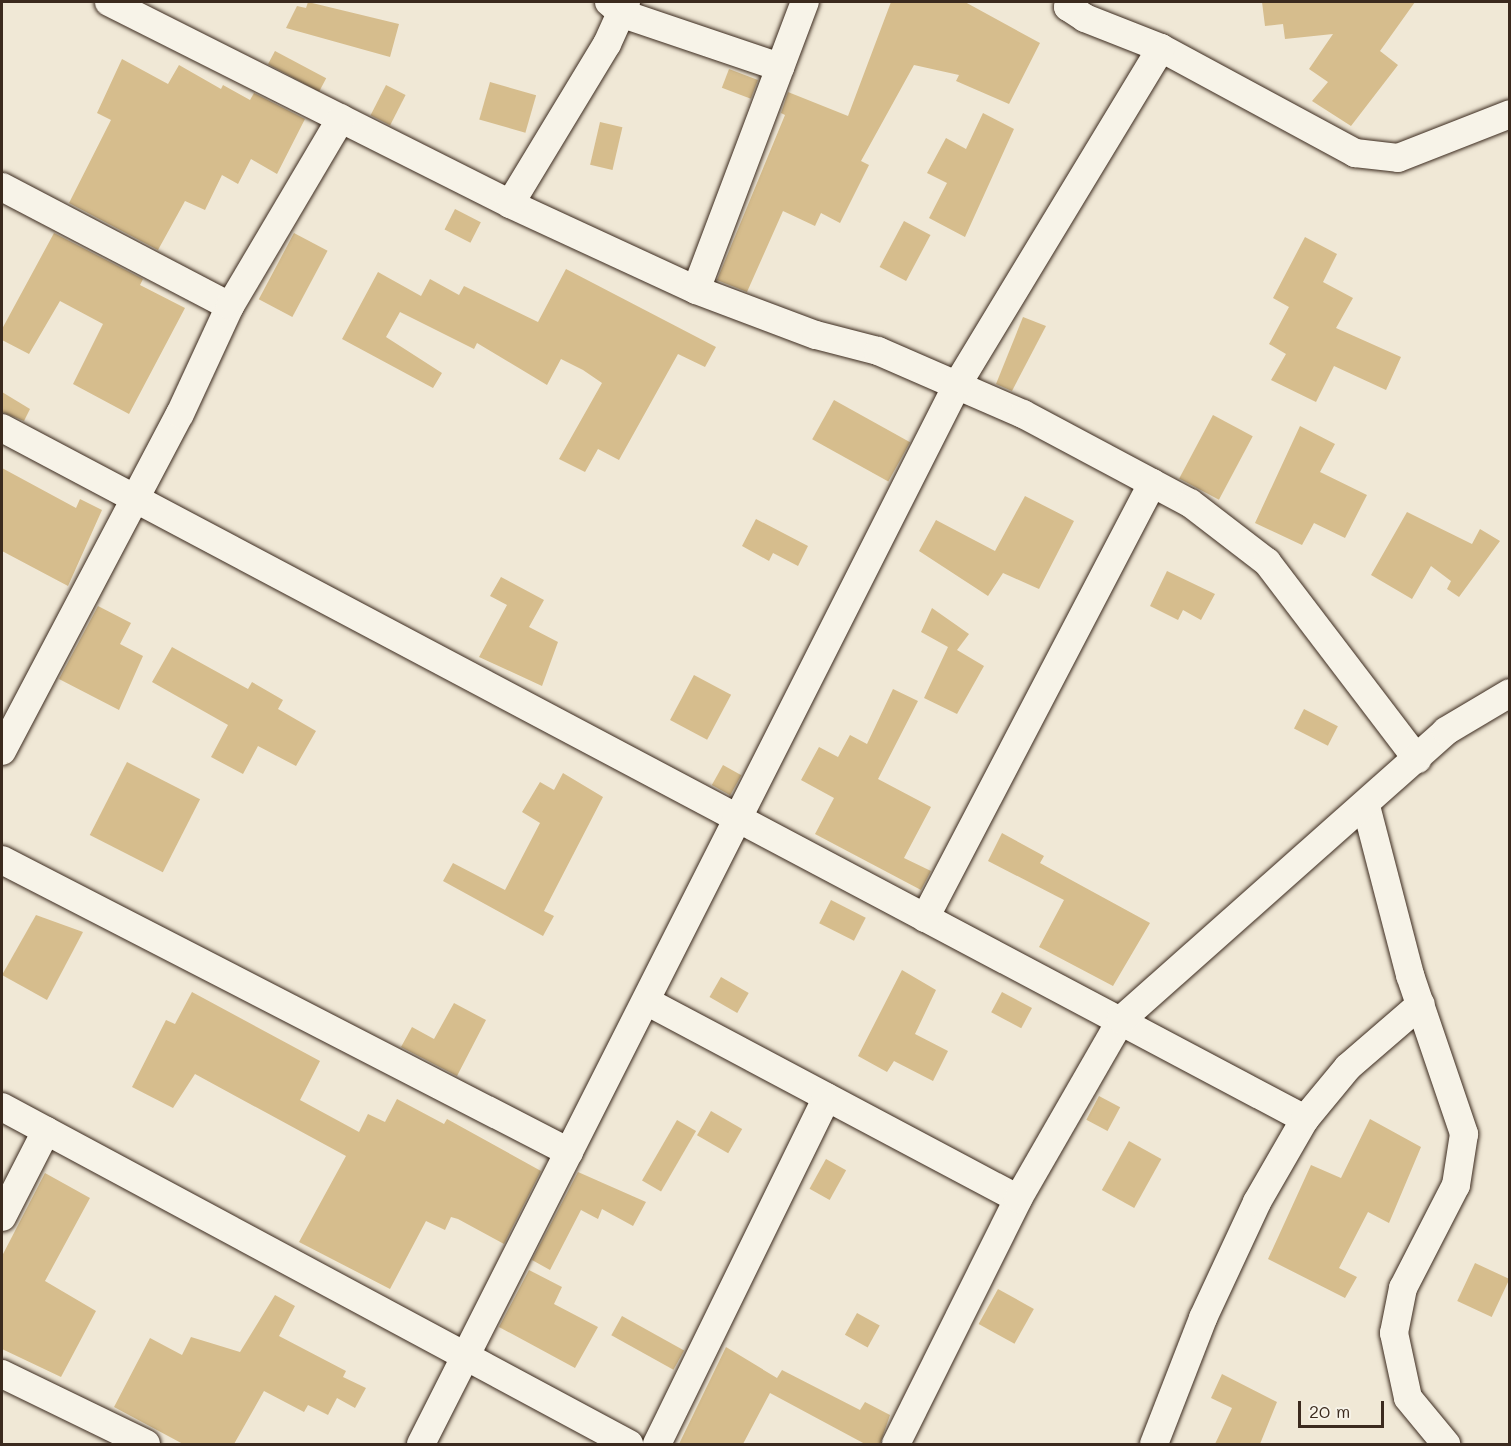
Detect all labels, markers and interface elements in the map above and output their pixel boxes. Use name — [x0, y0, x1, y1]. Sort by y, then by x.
scale bar — [1301, 1389, 1386, 1427]
text: 20 m — [1309, 1399, 1350, 1423]

